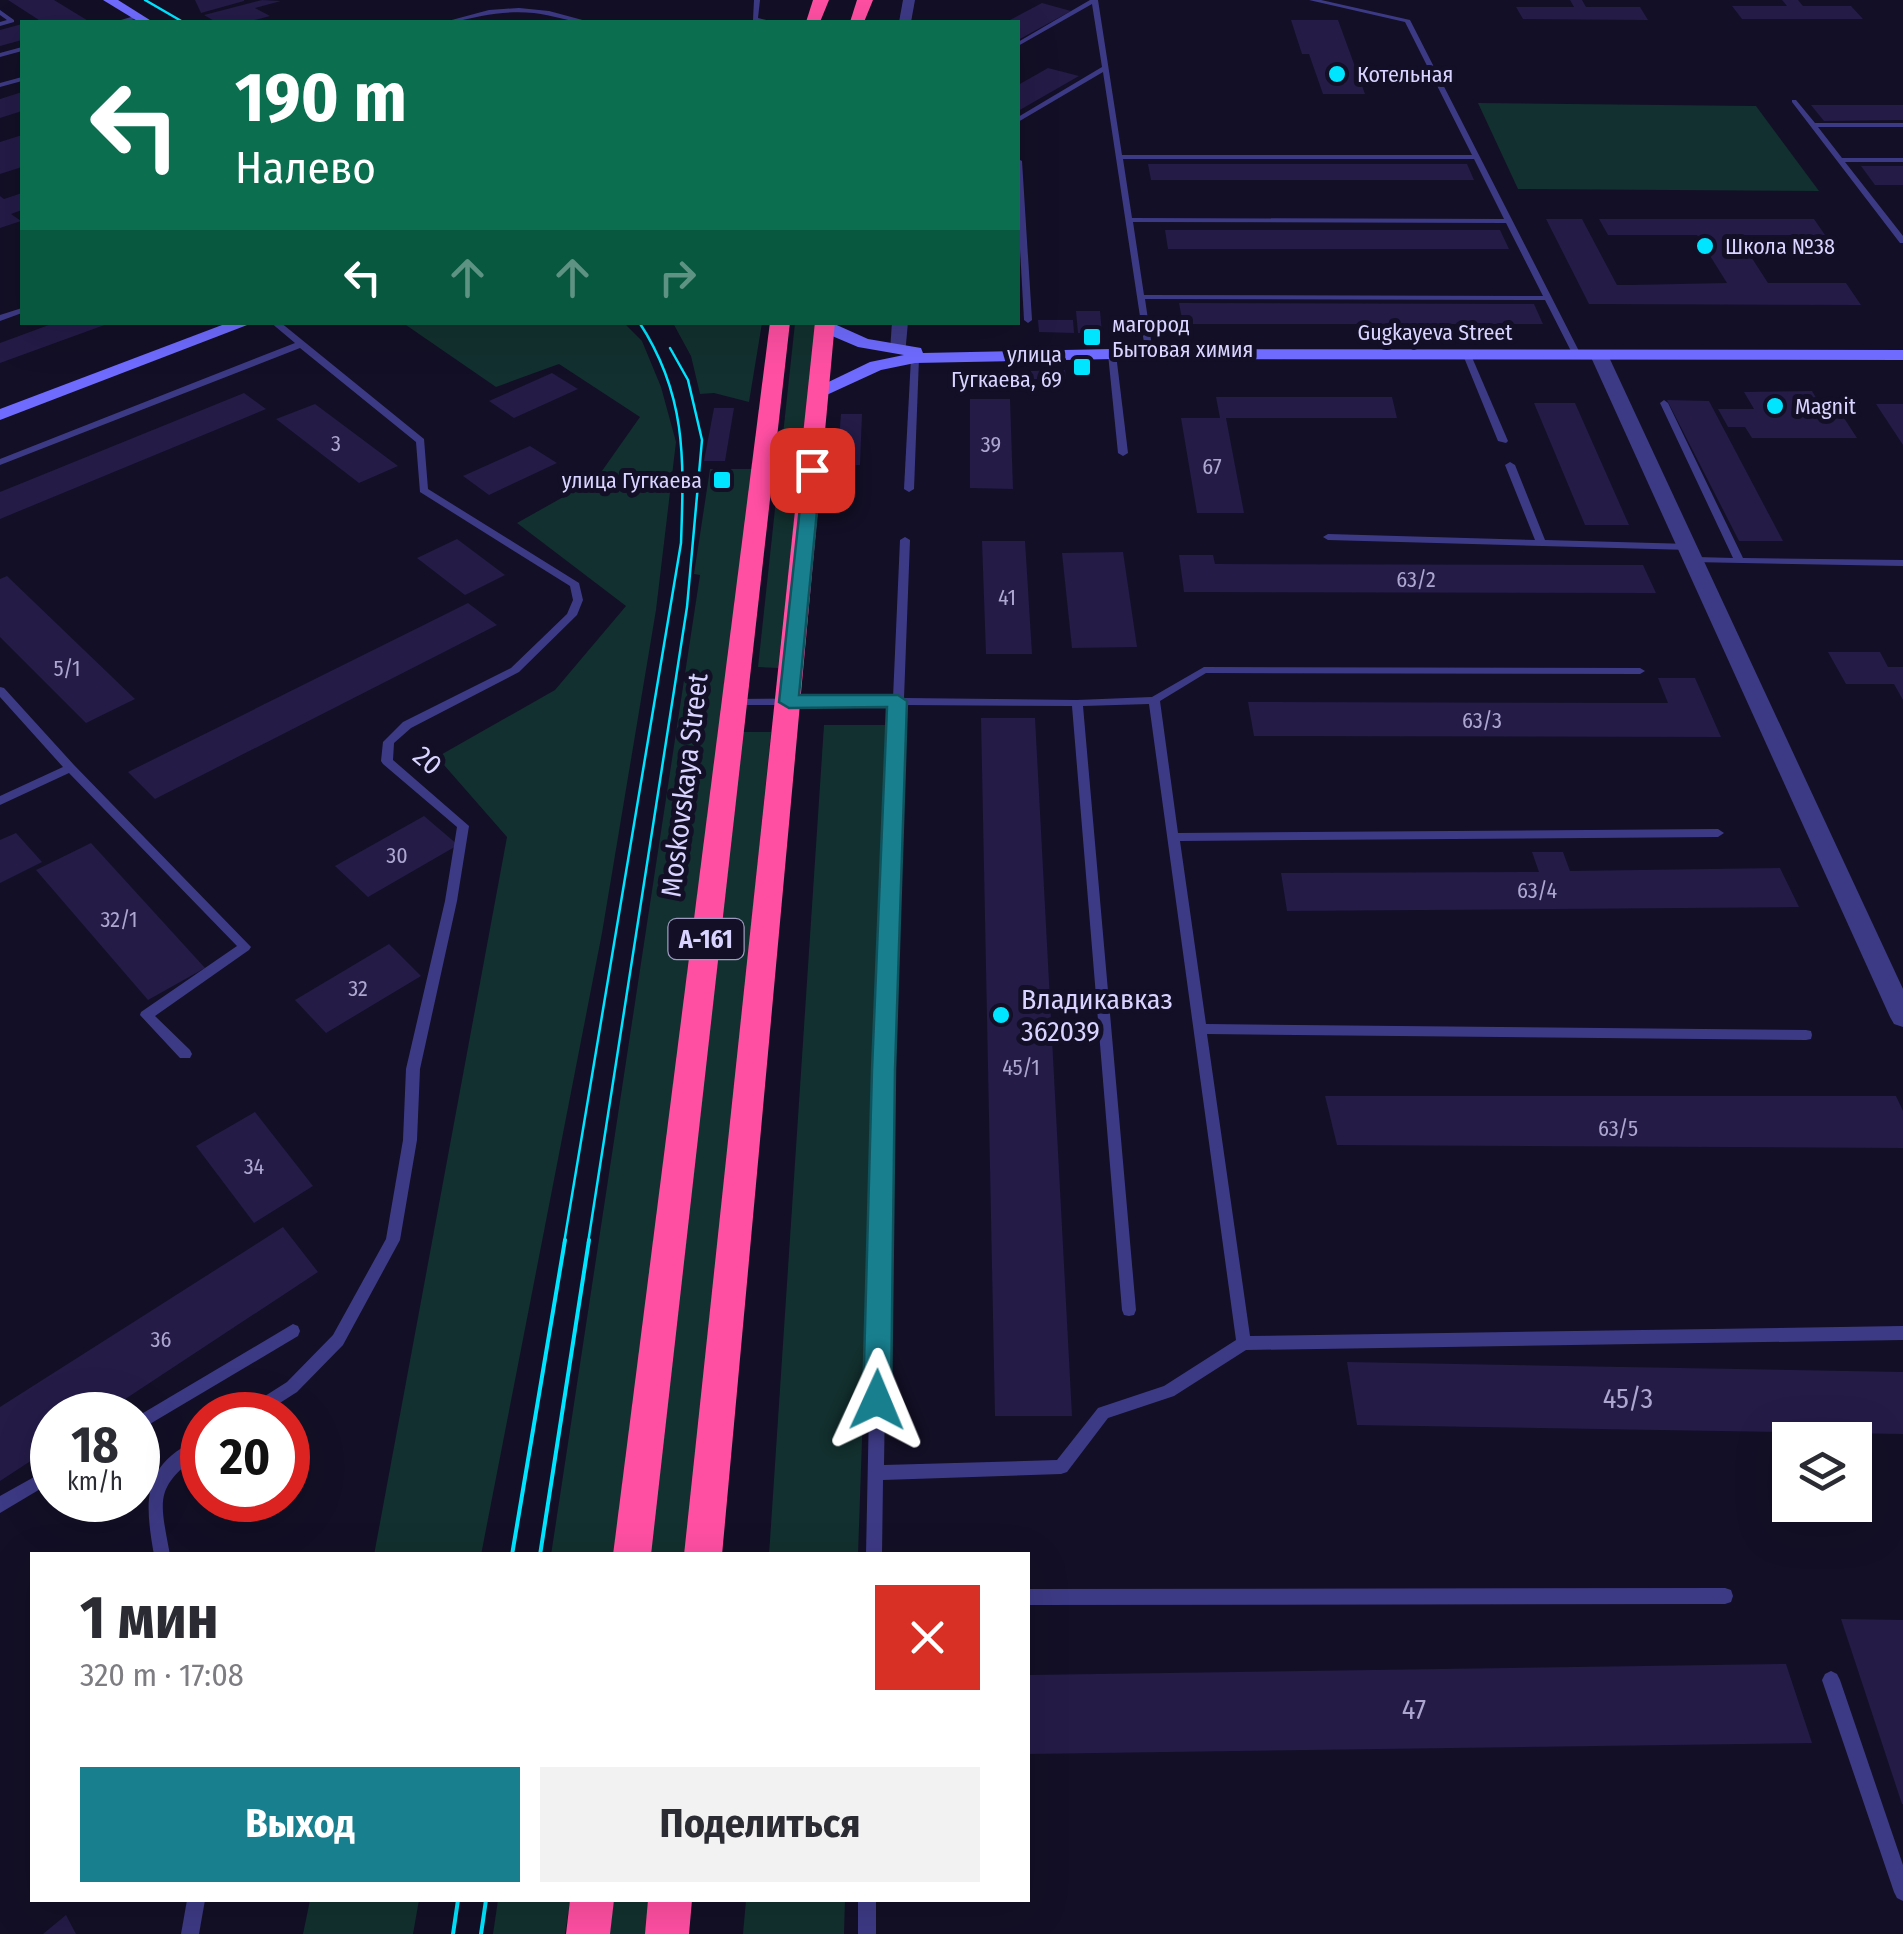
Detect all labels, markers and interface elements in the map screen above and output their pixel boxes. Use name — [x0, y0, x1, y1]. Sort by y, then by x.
text: 190 m — [235, 56, 407, 140]
icon: left — [70, 60, 200, 190]
place label: Котельная — [1357, 61, 1453, 88]
marker: Котельная — [1326, 63, 1348, 85]
text: Налево — [235, 141, 376, 195]
place label: Школа №38 — [1725, 233, 1835, 260]
marker: Школа №38 — [1694, 235, 1716, 257]
icon: left — [335, 250, 390, 305]
icon: ahead — [440, 250, 495, 305]
icon: ahead — [545, 250, 600, 305]
icon: right — [650, 250, 705, 305]
place label: магород Бытовая химия — [1112, 311, 1253, 363]
street label: Gugkayeva Street — [1358, 319, 1513, 346]
marker: магород Бытовая химия — [1081, 326, 1103, 348]
place label: улица Гугкаева, 69 — [951, 341, 1062, 393]
marker: улица Гугкаева, 69 — [1071, 356, 1093, 378]
place label: Magnit — [1795, 393, 1857, 420]
marker: Magnit — [1764, 395, 1786, 417]
pin — [770, 428, 855, 513]
house number: 3 — [331, 430, 341, 457]
house number: 39 — [981, 431, 1001, 458]
icon: arrive — [785, 443, 840, 498]
house number: 67 — [1202, 453, 1222, 480]
place label: улица Гугкаева — [562, 467, 702, 494]
marker: улица Гугкаева — [711, 469, 733, 491]
house number: 63/2 — [1396, 566, 1436, 593]
house number: 41 — [998, 584, 1016, 611]
house number: 5/1 — [53, 655, 81, 682]
street label: Moskovskaya Street — [654, 670, 715, 899]
house number: 63/3 — [1462, 707, 1502, 734]
street label: 20 — [407, 739, 449, 782]
house number: 30 — [386, 842, 408, 869]
house number: 63/4 — [1517, 877, 1557, 904]
house number: 32/1 — [100, 906, 138, 933]
road number: А-161 — [668, 919, 744, 959]
house number: 32 — [348, 975, 368, 1002]
place label: Владикавказ 362039 — [1021, 983, 1173, 1048]
marker: Владикавказ 362039 — [990, 1004, 1012, 1026]
house number: 45/1 — [1002, 1054, 1040, 1081]
house number: 63/5 — [1598, 1115, 1638, 1142]
house number: 34 — [244, 1153, 265, 1180]
house number: 36 — [151, 1326, 172, 1353]
position arrow — [825, 1348, 929, 1452]
house number: 45/3 — [1603, 1382, 1653, 1415]
speed limit sign: 20 — [180, 1392, 310, 1522]
text: 18 — [71, 1415, 119, 1475]
map controls — [1772, 1422, 1872, 1522]
button: layers — [1772, 1422, 1872, 1522]
text: km/h — [67, 1467, 123, 1497]
text: 1 мин — [80, 1582, 219, 1654]
button: close — [875, 1585, 980, 1690]
text: 320 m · 17:08 — [80, 1656, 244, 1694]
house number: 47 — [1402, 1693, 1426, 1726]
button: Выход — [80, 1767, 520, 1882]
button: Поделиться — [540, 1767, 980, 1882]

